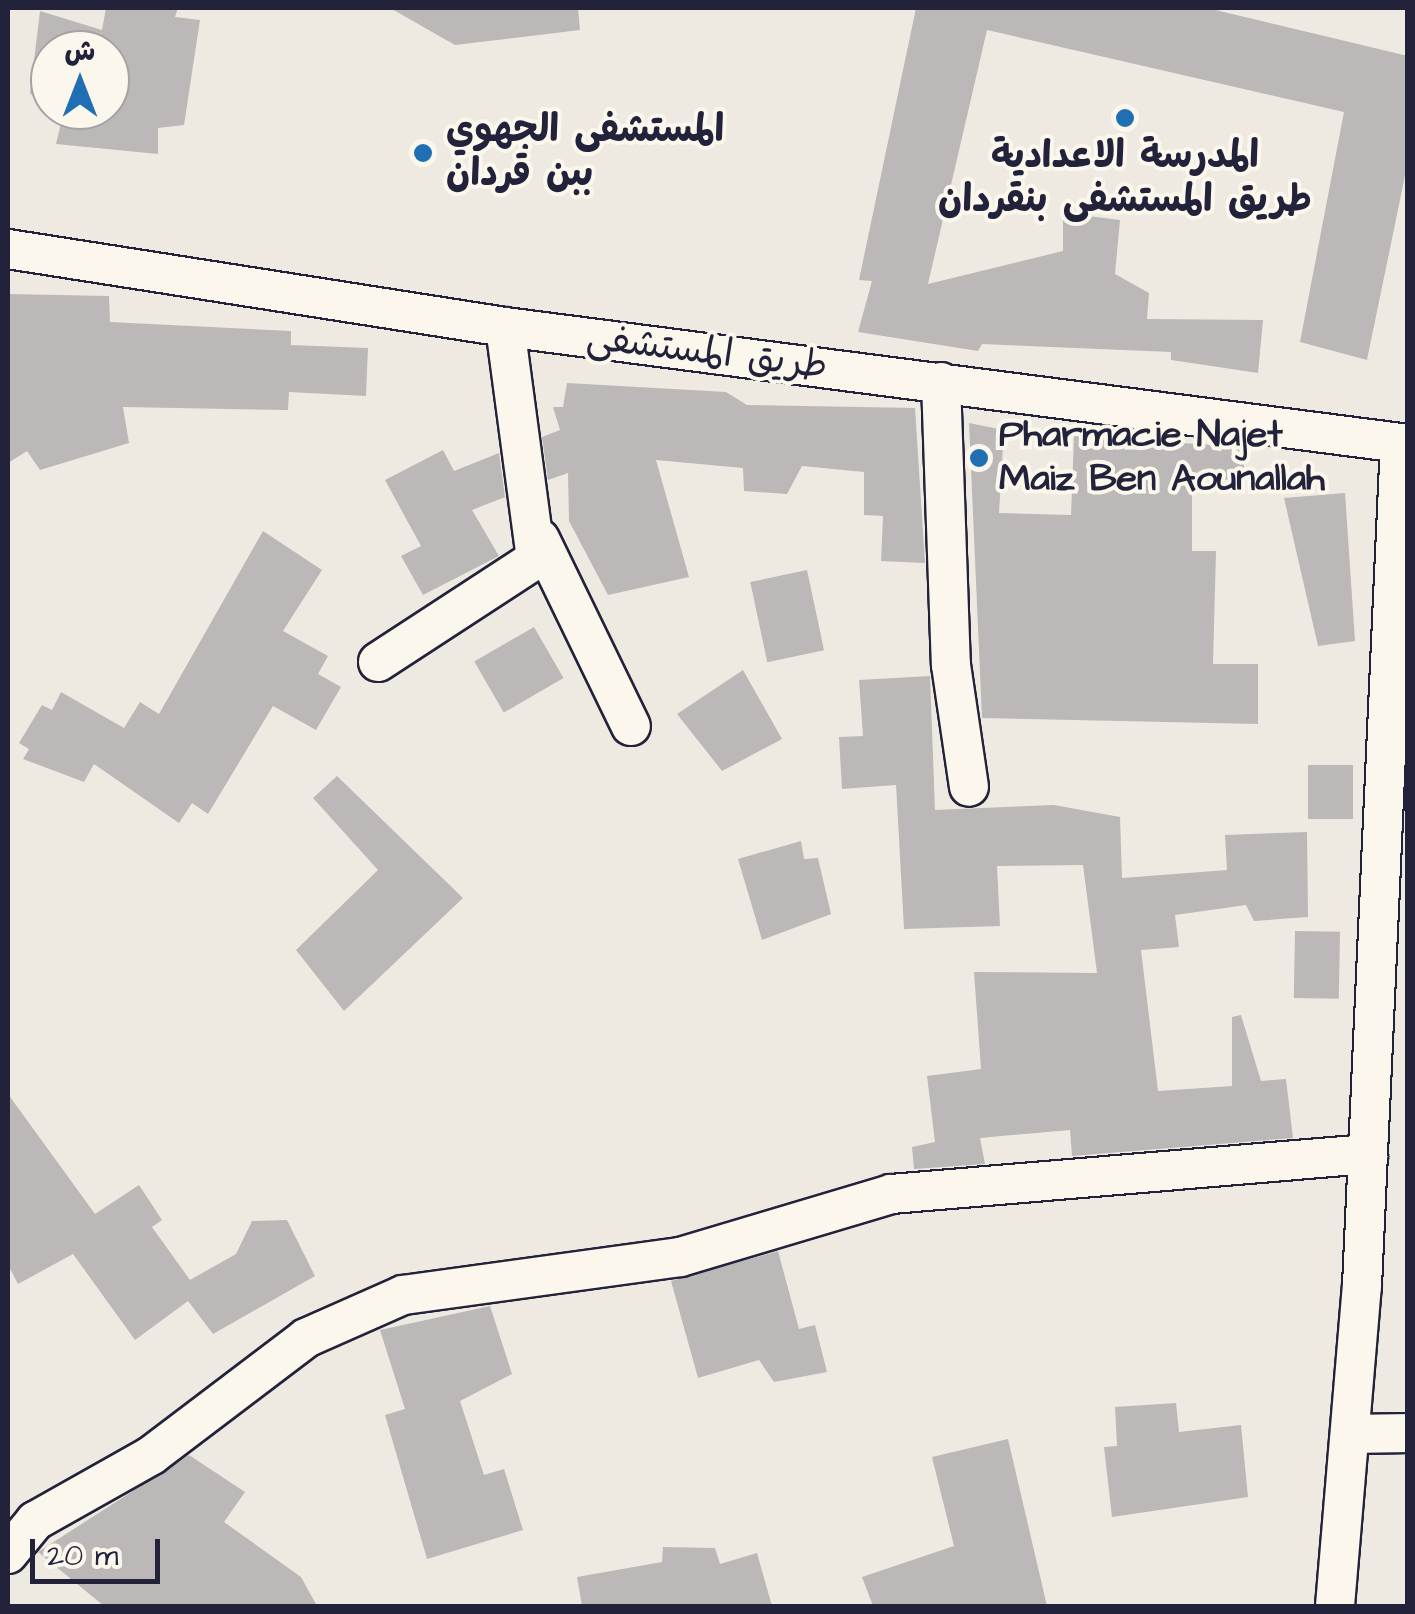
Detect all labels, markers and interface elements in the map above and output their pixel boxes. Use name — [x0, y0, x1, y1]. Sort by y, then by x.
north arrow — [30, 30, 130, 130]
text: ش — [65, 32, 95, 71]
marker: المدرسة الاعدادية طريق المستشفى بنقردان — [1114, 107, 1136, 129]
place label: المستشفى الجهوي ببن قردان — [446, 108, 724, 198]
place label: المدرسة الاعدادية طريق المستشفى بنقردان — [938, 134, 1312, 223]
marker: المستشفى الجهوي ببن قردان — [410, 140, 436, 166]
street label: طريق المستشفى — [584, 316, 830, 390]
place label: Pharmacie Najet Maiz Ben Aounallah — [999, 413, 1325, 502]
marker: Pharmacie Najet Maiz Ben Aounallah — [968, 447, 990, 469]
scale bar — [35, 1519, 165, 1581]
text: 20 m — [47, 1535, 118, 1577]

